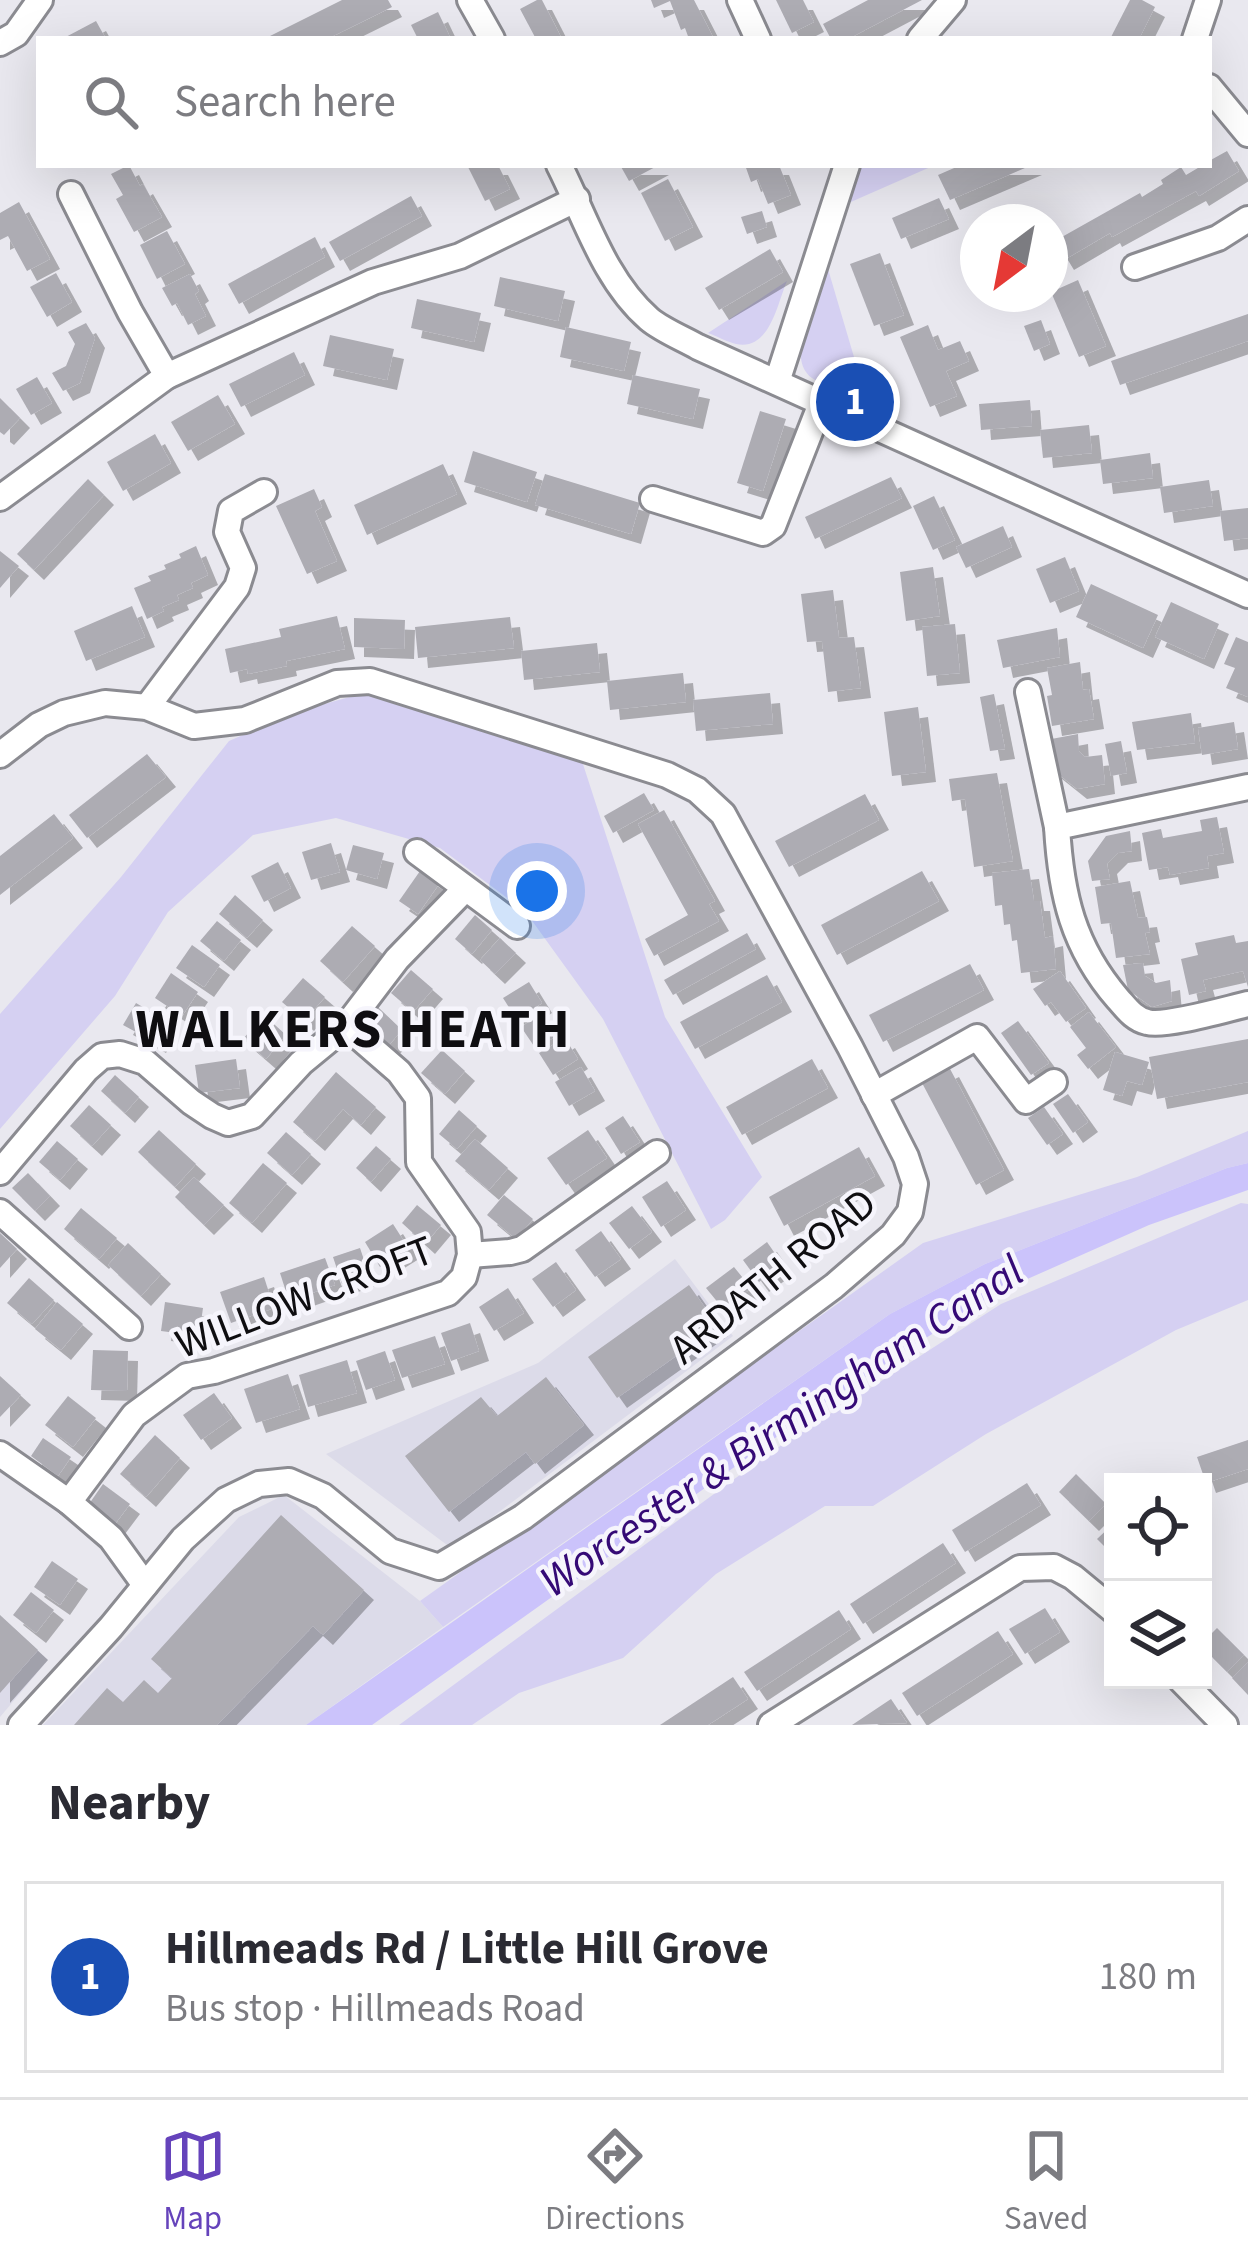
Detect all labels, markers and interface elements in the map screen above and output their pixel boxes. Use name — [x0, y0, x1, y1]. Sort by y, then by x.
search box — [36, 36, 1212, 168]
icon: search — [78, 69, 144, 135]
text: Search here — [174, 70, 396, 134]
north arrow — [960, 204, 1068, 312]
pin: 1 — [816, 357, 894, 447]
your location — [507, 861, 567, 921]
district label: WALKERS HEATH — [135, 992, 573, 1069]
street label: ARDATH ROAD — [657, 1174, 890, 1379]
street label: WILLOW CROFT — [167, 1221, 442, 1375]
water label: Worcester & Birmingham Canal — [527, 1240, 1038, 1613]
map controls — [1104, 1473, 1212, 1689]
button: locate — [1104, 1473, 1212, 1581]
button: layers — [1104, 1581, 1212, 1689]
text: Nearby — [48, 1767, 210, 1839]
text: Hillmeads Rd / Little Hill Grove — [165, 1917, 769, 1981]
text: 1 — [80, 1949, 100, 2005]
text: 180 m — [1099, 1949, 1197, 2005]
text: Bus stop · Hillmeads Road — [165, 1981, 585, 2037]
tab: Map — [160, 2123, 226, 2242]
tab: Directions — [545, 2123, 685, 2242]
tab: Saved — [1004, 2123, 1088, 2242]

